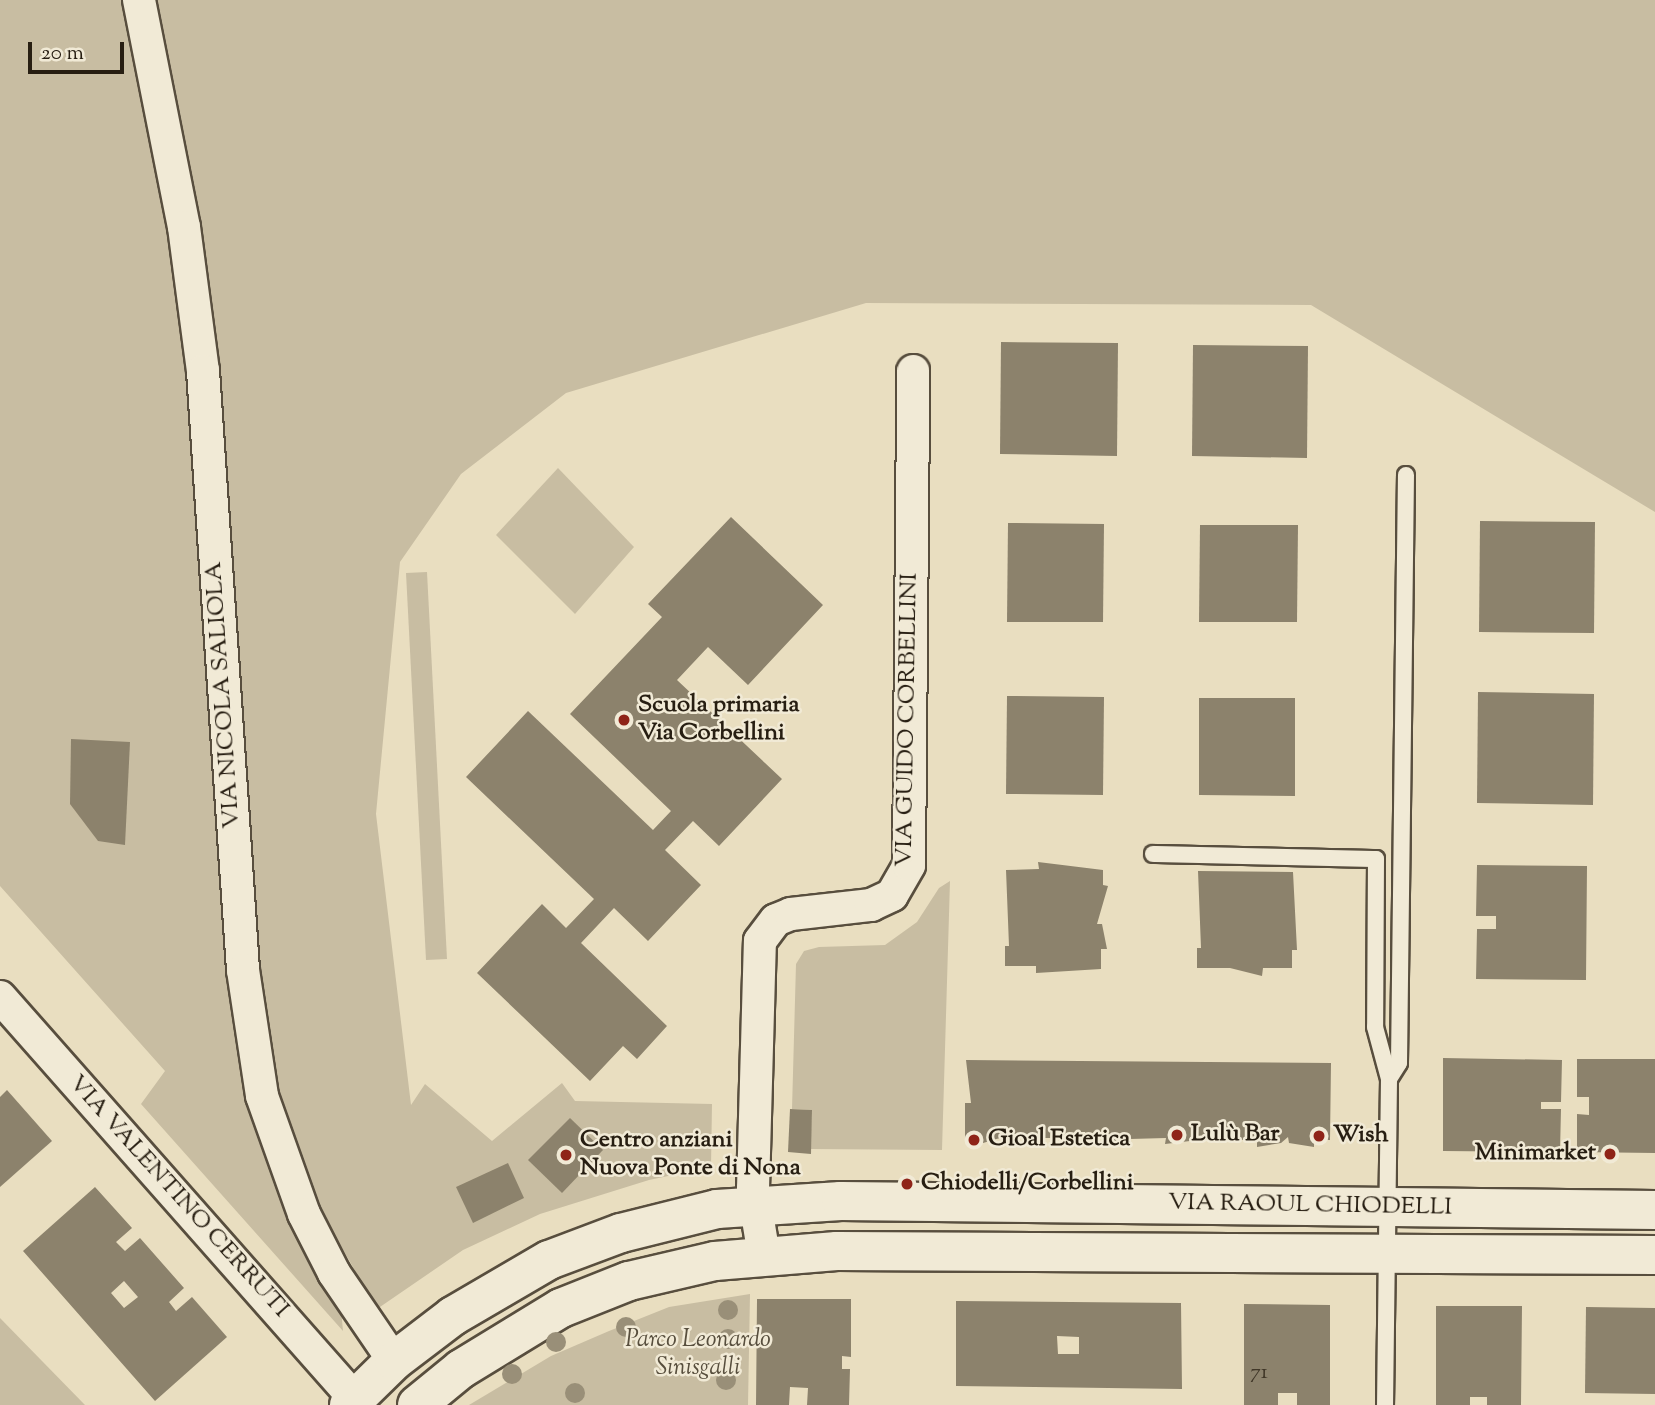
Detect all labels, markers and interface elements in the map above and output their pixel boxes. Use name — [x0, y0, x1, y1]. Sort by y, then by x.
scale bar — [32, 28, 128, 72]
text: 20 m — [41, 39, 84, 69]
street label: VIA NICOLA SALIOLA — [200, 560, 248, 830]
street label: VIA GUIDO CORBELLINI — [891, 573, 925, 867]
place label: Scuola primaria Via Corbellini — [638, 692, 799, 748]
marker: Scuola primaria Via Corbellini — [616, 712, 632, 728]
street label: VIA VALENTINO CERRUTI — [62, 1070, 294, 1324]
place label: Lulù Bar — [1191, 1121, 1280, 1149]
place label: Wish — [1333, 1122, 1389, 1150]
place label: Gioal Estetica — [988, 1126, 1130, 1154]
place label: Centro anziani Nuova Ponte di Nona — [580, 1127, 801, 1183]
marker: Lulù Bar — [1169, 1127, 1185, 1143]
marker: Wish — [1311, 1128, 1327, 1144]
marker: Gioal Estetica — [966, 1132, 982, 1148]
place label: Minimarket — [1475, 1140, 1596, 1168]
marker: Minimarket — [1602, 1146, 1618, 1162]
marker: Centro anziani Nuova Ponte di Nona — [558, 1147, 574, 1163]
place label: Chiodelli/Corbellini — [921, 1170, 1134, 1198]
marker: Chiodelli/Corbellini — [899, 1176, 915, 1192]
street label: VIA RAOUL CHIODELLI — [1168, 1189, 1452, 1223]
park label: Parco Leonardo Sinisgalli — [625, 1327, 771, 1383]
house number: 71 — [1250, 1360, 1268, 1386]

